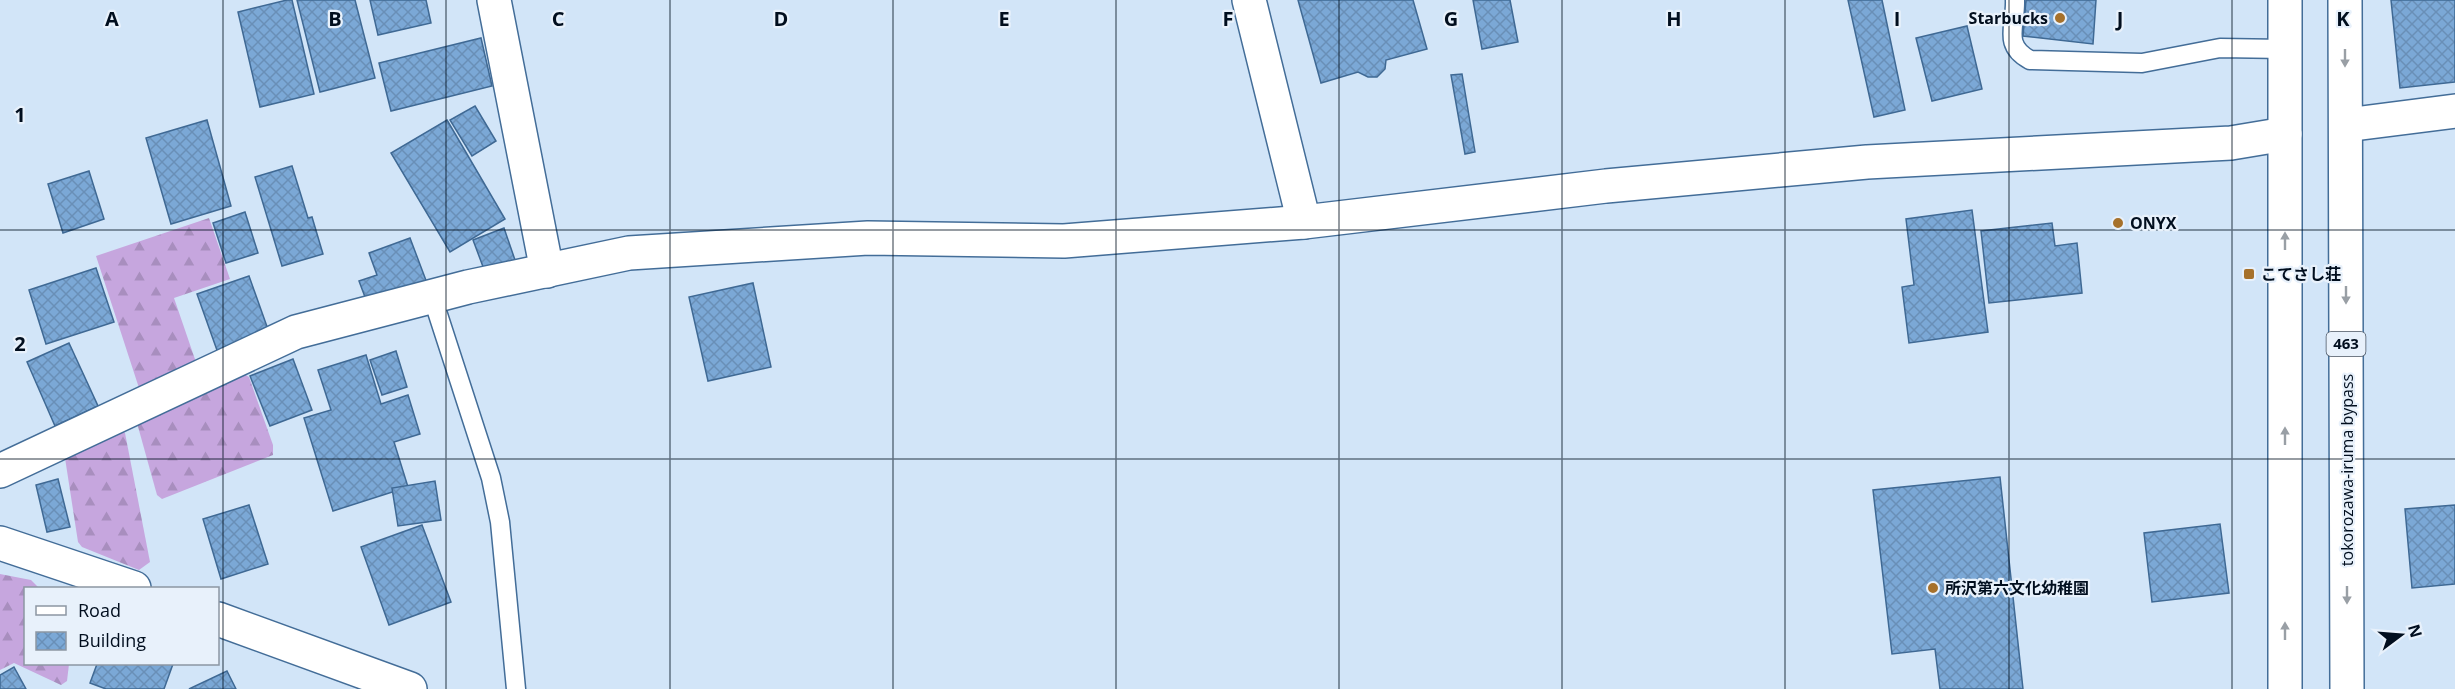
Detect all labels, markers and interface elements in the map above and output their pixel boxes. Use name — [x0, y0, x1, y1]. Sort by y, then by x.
text: A — [105, 5, 119, 32]
text: B — [328, 5, 342, 32]
text: C — [552, 5, 565, 32]
text: D — [774, 5, 788, 32]
text: E — [998, 5, 1010, 32]
text: F — [1223, 5, 1233, 32]
text: G — [1444, 5, 1458, 32]
text: H — [1666, 5, 1682, 32]
text: I — [1894, 5, 1900, 32]
text: J — [2115, 5, 2123, 32]
text: K — [2336, 5, 2350, 32]
place label: Starbucks — [1969, 7, 2048, 29]
marker: Starbucks — [2053, 11, 2067, 25]
one-way arrow — [2340, 49, 2350, 68]
text: 1 — [14, 101, 26, 128]
place label: ONYX — [2130, 212, 2177, 234]
marker: ONYX — [2111, 216, 2125, 230]
one-way arrow — [2280, 231, 2290, 250]
place label: こてさし荘 — [2261, 263, 2341, 285]
marker: こてさし荘 — [2242, 267, 2256, 281]
one-way arrow — [2341, 286, 2351, 305]
text: 2 — [14, 330, 26, 357]
road number: 463 — [2326, 332, 2366, 356]
street label: tokorozawa-iruma bypass — [2336, 374, 2358, 566]
one-way arrow — [2280, 426, 2290, 445]
place label: 所沢第六文化幼稚園 — [1945, 577, 2089, 599]
marker: 所沢第六文化幼稚園 — [1926, 581, 1940, 595]
one-way arrow — [2342, 586, 2352, 605]
legend — [24, 587, 219, 665]
text: Road — [78, 598, 121, 622]
north arrow — [2371, 605, 2431, 665]
one-way arrow — [2280, 621, 2290, 640]
text: N — [2403, 622, 2428, 640]
text: Building — [78, 628, 146, 652]

